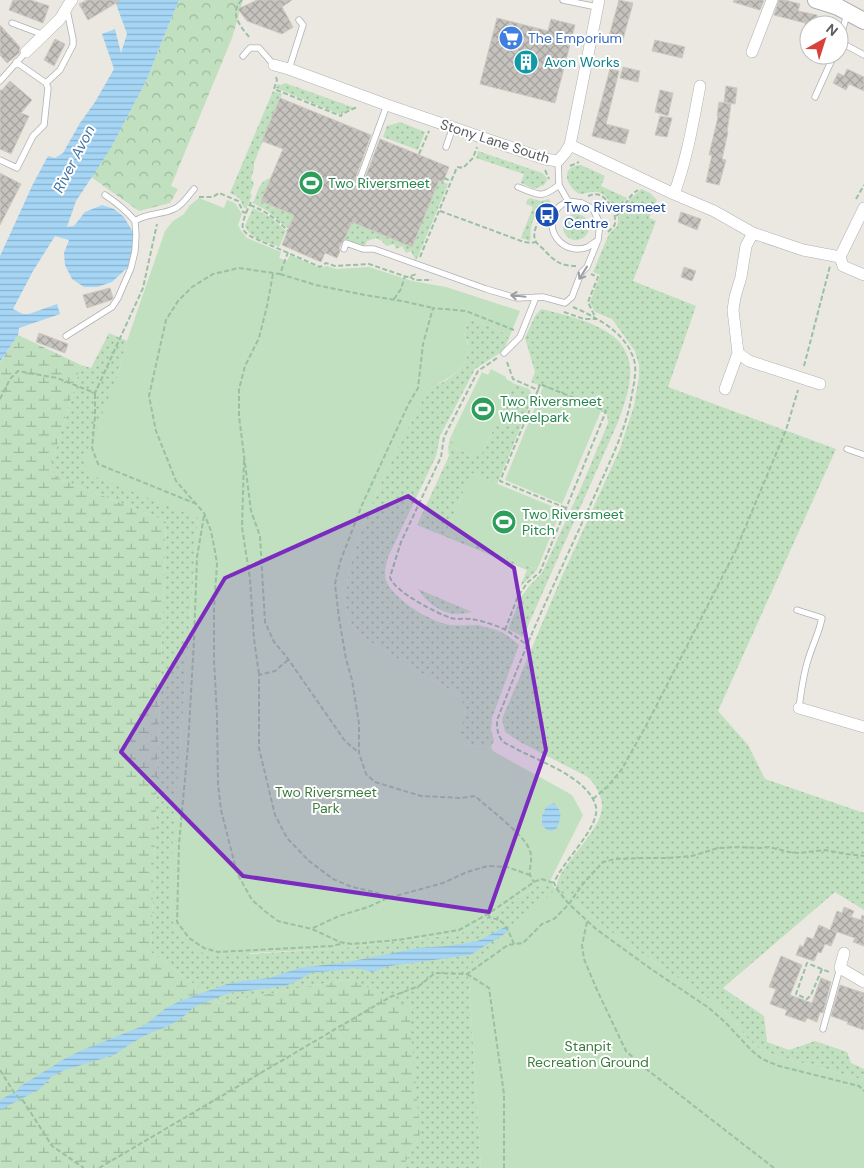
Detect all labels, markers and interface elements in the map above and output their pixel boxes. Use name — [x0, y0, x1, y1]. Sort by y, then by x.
north arrow — [799, 15, 849, 65]
text: N — [823, 20, 842, 40]
supermarket icon: The Emporium — [498, 25, 524, 51]
place label: The Emporium — [528, 29, 622, 47]
building icon: Avon Works — [513, 49, 539, 75]
place label: Avon Works — [544, 53, 620, 71]
street label: Stony Lane South — [438, 115, 552, 167]
water label: River Avon — [48, 121, 100, 196]
sports icon: Two Riversmeet — [298, 170, 324, 196]
place label: Two Riversmeet — [328, 174, 430, 192]
place label: Two Riversmeet Centre — [564, 198, 666, 232]
bus stop icon: Two Riversmeet Centre — [534, 202, 560, 228]
one-way arrow — [577, 266, 588, 280]
one-way arrow — [510, 292, 526, 301]
place label: Two Riversmeet Wheelpark — [500, 392, 602, 426]
sports icon: Two Riversmeet Wheelpark — [470, 396, 496, 422]
place label: Two Riversmeet Pitch — [522, 505, 624, 539]
sports icon: Two Riversmeet Pitch — [491, 509, 517, 535]
park label: Two Riversmeet Park — [275, 783, 377, 817]
park label: Stanpit Recreation Ground — [527, 1037, 649, 1071]

